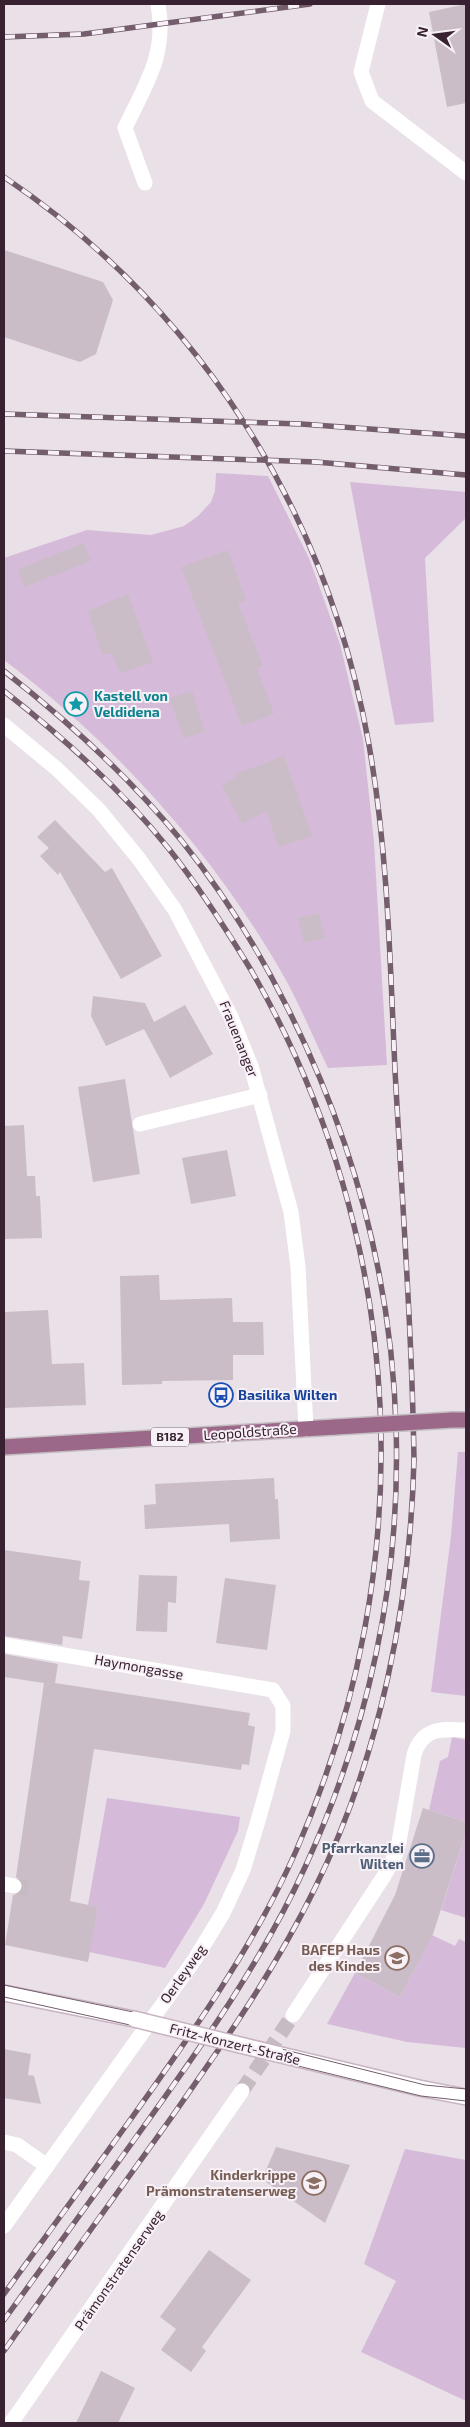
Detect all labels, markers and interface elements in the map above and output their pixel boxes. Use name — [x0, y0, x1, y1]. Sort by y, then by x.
north arrow — [410, 10, 460, 60]
text: N — [412, 25, 431, 39]
place label: Kastell von Veldidena — [94, 687, 168, 720]
place icon: Kastell von Veldidena — [63, 691, 89, 717]
street label: Frauenanger — [216, 998, 263, 1080]
bus stop icon: Basilika Wilten — [208, 1382, 234, 1408]
place label: Basilika Wilten — [238, 1386, 337, 1403]
street label: Leopoldstraße — [203, 1420, 297, 1443]
road number: B182 — [151, 1428, 189, 1446]
street label: Haymongasse — [93, 1650, 185, 1683]
place label: Pfarrkanzlei Wilten — [322, 1839, 404, 1872]
office icon: Pfarrkanzlei Wilten — [409, 1843, 435, 1869]
street label: Oerleyweg — [156, 1941, 209, 2007]
place label: BAFEP Haus des Kindes — [301, 1941, 380, 1974]
school or university icon: BAFEP Haus des Kindes — [384, 1945, 410, 1971]
street label: Fritz-Konzert-Straße — [168, 2019, 302, 2068]
place label: Kinderkrippe Prämonstratenserweg — [146, 2166, 296, 2199]
school or university icon: Kinderkrippe Prämonstratenserweg — [301, 2170, 327, 2196]
street label: Prämonstratenserweg — [70, 2206, 167, 2333]

